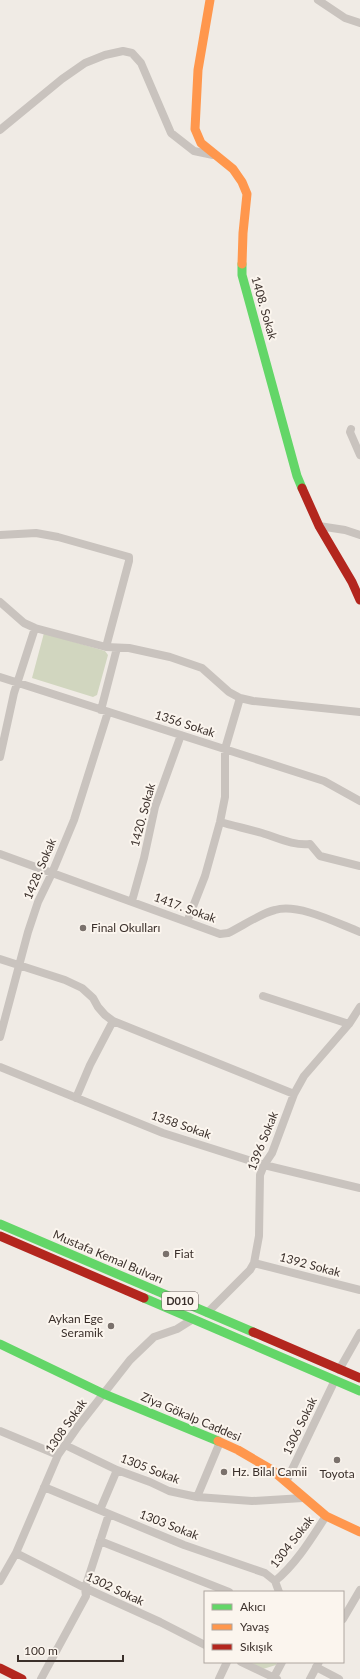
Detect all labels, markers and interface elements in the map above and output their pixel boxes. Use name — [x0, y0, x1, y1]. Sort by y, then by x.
street label: 1408. Sokak — [248, 274, 281, 342]
street label: 1356 Sokak — [153, 707, 218, 741]
street label: 1420. Sokak — [127, 781, 158, 848]
street label: 1428. Sokak — [20, 835, 60, 902]
street label: 1417. Sokak — [152, 889, 219, 926]
place label: Final Okulları — [91, 920, 160, 935]
marker: Final Okulları — [78, 923, 88, 933]
street label: 1358 Sokak — [149, 1107, 214, 1142]
street label: 1396 Sokak — [244, 1108, 282, 1173]
street label: Mustafa Kemal Bulvarı — [51, 1227, 166, 1287]
place label: Fiat — [174, 1246, 195, 1261]
marker: Fiat — [161, 1249, 171, 1259]
street label: 1392 Sokak — [278, 1249, 343, 1280]
road number: D010 — [162, 1292, 198, 1310]
place label: Aykan Ege Seramik — [48, 1311, 104, 1340]
marker: Aykan Ege Seramik — [106, 1321, 116, 1331]
street label: Ziya Gökalp Caddesi — [139, 1389, 244, 1444]
street label: 1306 Sokak — [279, 1394, 320, 1457]
street label: 1308 Sokak — [42, 1395, 90, 1456]
street label: 1305 Sokak — [118, 1450, 183, 1487]
marker: Toyota — [332, 1455, 342, 1465]
place label: Hz. Bilal Camii — [232, 1464, 307, 1479]
place label: Toyota — [319, 1466, 355, 1481]
marker: Hz. Bilal Camii — [219, 1467, 229, 1477]
street label: 1303 Sokak — [137, 1506, 202, 1543]
street label: 1304 Sokak — [266, 1512, 317, 1571]
street label: 1302 Sokak — [84, 1569, 147, 1609]
legend — [204, 1591, 344, 1663]
text: Akıcı — [240, 1599, 266, 1614]
text: Yavaş — [240, 1619, 269, 1634]
scale bar — [18, 1637, 123, 1663]
text: Sıkışık — [240, 1639, 273, 1654]
text: 100 m — [24, 1643, 58, 1658]

